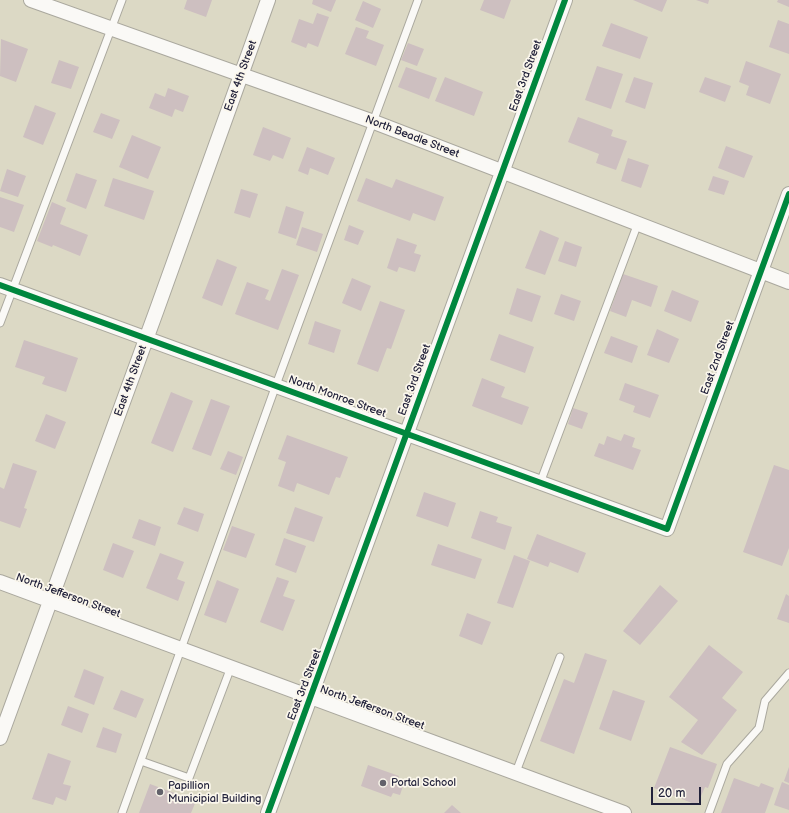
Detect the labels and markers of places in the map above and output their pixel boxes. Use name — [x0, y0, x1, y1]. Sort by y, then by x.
place label: Portal School — [391, 776, 456, 790]
marker: Portal School — [378, 778, 388, 788]
place label: Papillion Municipial Building — [168, 779, 261, 805]
marker: Papillion Municipial Building — [155, 787, 165, 797]

